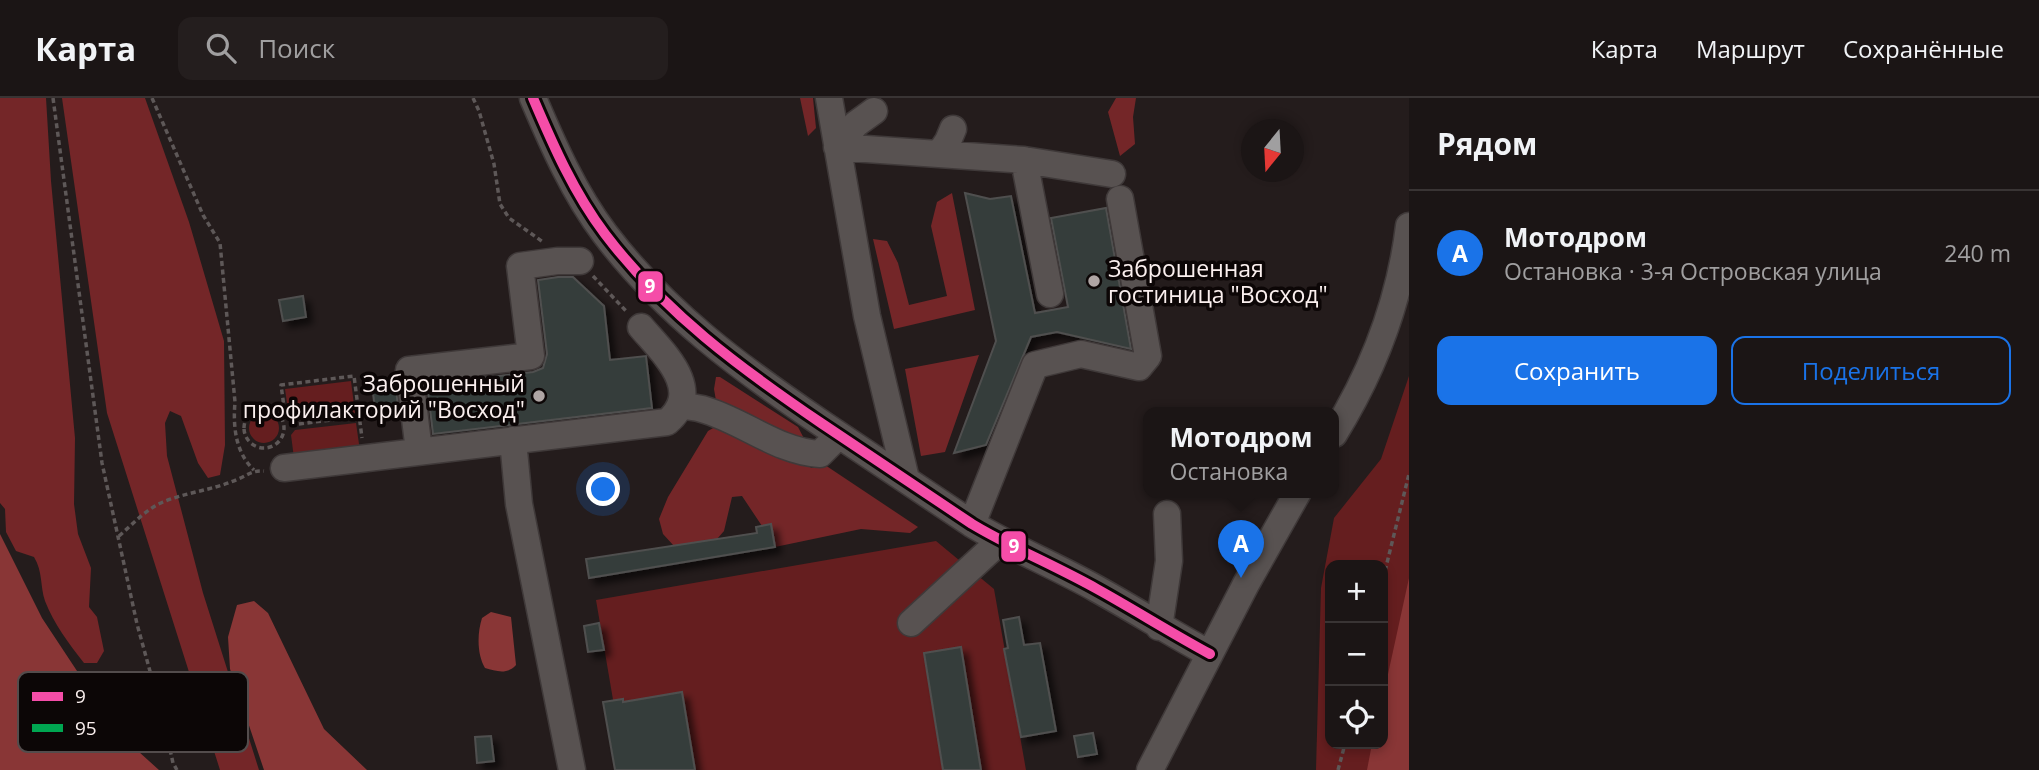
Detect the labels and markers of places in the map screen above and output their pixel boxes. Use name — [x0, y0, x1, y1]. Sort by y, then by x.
place label: Заброшенная гостиница "Восход" — [1108, 252, 1328, 310]
marker: Заброшенная гостиница "Восход" — [1086, 273, 1102, 289]
place label: Заброшенный профилакторий "Восход" — [243, 367, 525, 425]
marker: Заброшенный профилакторий "Восход" — [531, 388, 547, 404]
pin: A — [1218, 520, 1264, 578]

